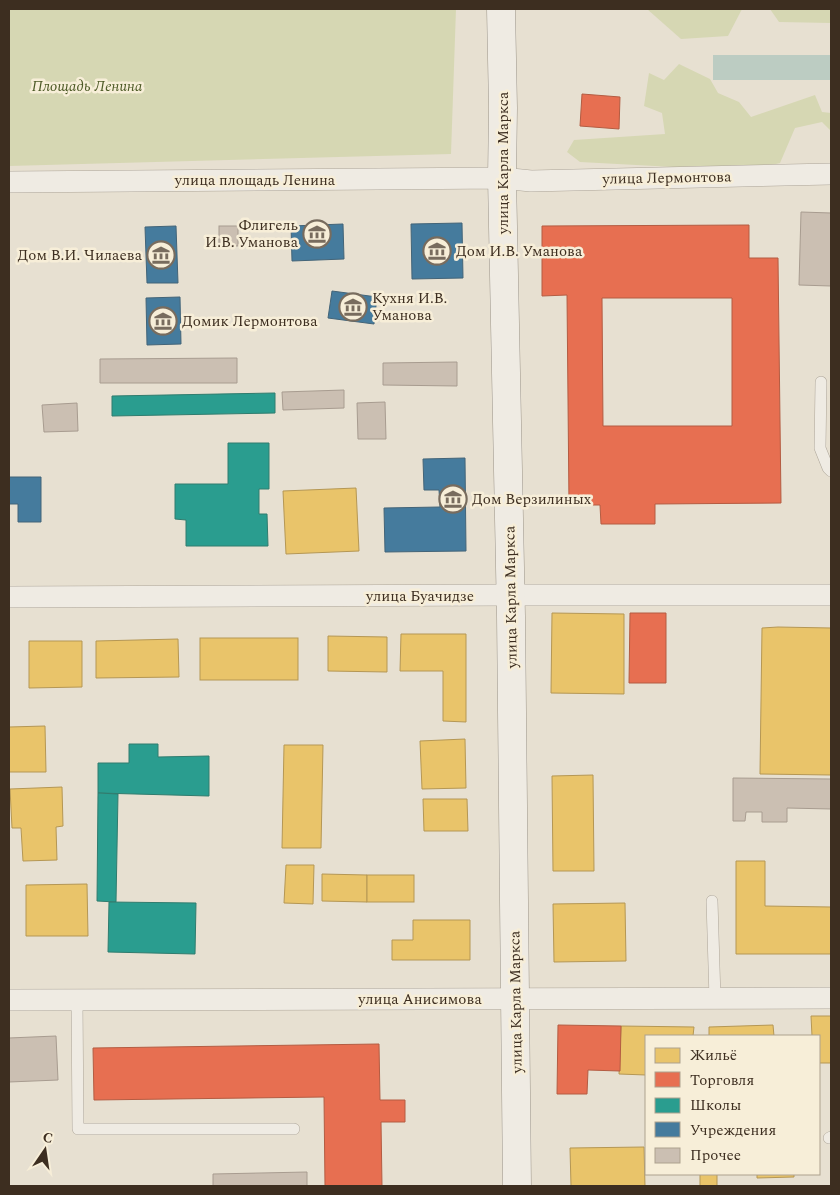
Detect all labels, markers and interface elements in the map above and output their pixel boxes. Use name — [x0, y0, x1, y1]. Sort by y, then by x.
park label: Площадь Ленина — [32, 75, 143, 98]
street label: улица Карла Маркса — [492, 91, 515, 235]
street label: улица Лермонтова — [601, 165, 732, 191]
street label: улица площадь Ленина — [174, 169, 336, 192]
place label: Флигель И.В. Уманова — [205, 214, 299, 254]
museum icon: Флигель И.В. Уманова — [302, 219, 332, 249]
museum icon: Дом И.В. Уманова — [422, 236, 452, 266]
museum icon: Дом В.И. Чилаева — [146, 240, 176, 270]
place label: Дом И.В. Уманова — [456, 240, 583, 263]
place label: Дом В.И. Чилаева — [18, 244, 143, 267]
place label: Кухня И.В. Уманова — [372, 287, 447, 327]
museum icon: Кухня И.В. Уманова — [338, 292, 368, 322]
museum icon: Домик Лермонтова — [148, 306, 178, 336]
place label: Домик Лермонтова — [182, 310, 318, 333]
museum icon: Дом Верзилиных — [438, 484, 468, 514]
place label: Дом Верзилиных — [472, 488, 592, 511]
street label: улица Карла Маркса — [498, 525, 524, 669]
street label: улица Буачидзе — [365, 585, 474, 608]
street label: улица Карла Маркса — [503, 930, 529, 1074]
street label: улица Анисимова — [357, 988, 482, 1011]
legend — [645, 1035, 820, 1175]
text: Жильё — [690, 1044, 737, 1067]
text: Торговля — [690, 1069, 754, 1092]
text: Школы — [690, 1094, 741, 1117]
text: Учреждения — [690, 1119, 776, 1142]
north arrow — [20, 1125, 70, 1175]
text: С — [41, 1126, 55, 1149]
text: Прочее — [690, 1144, 741, 1167]

